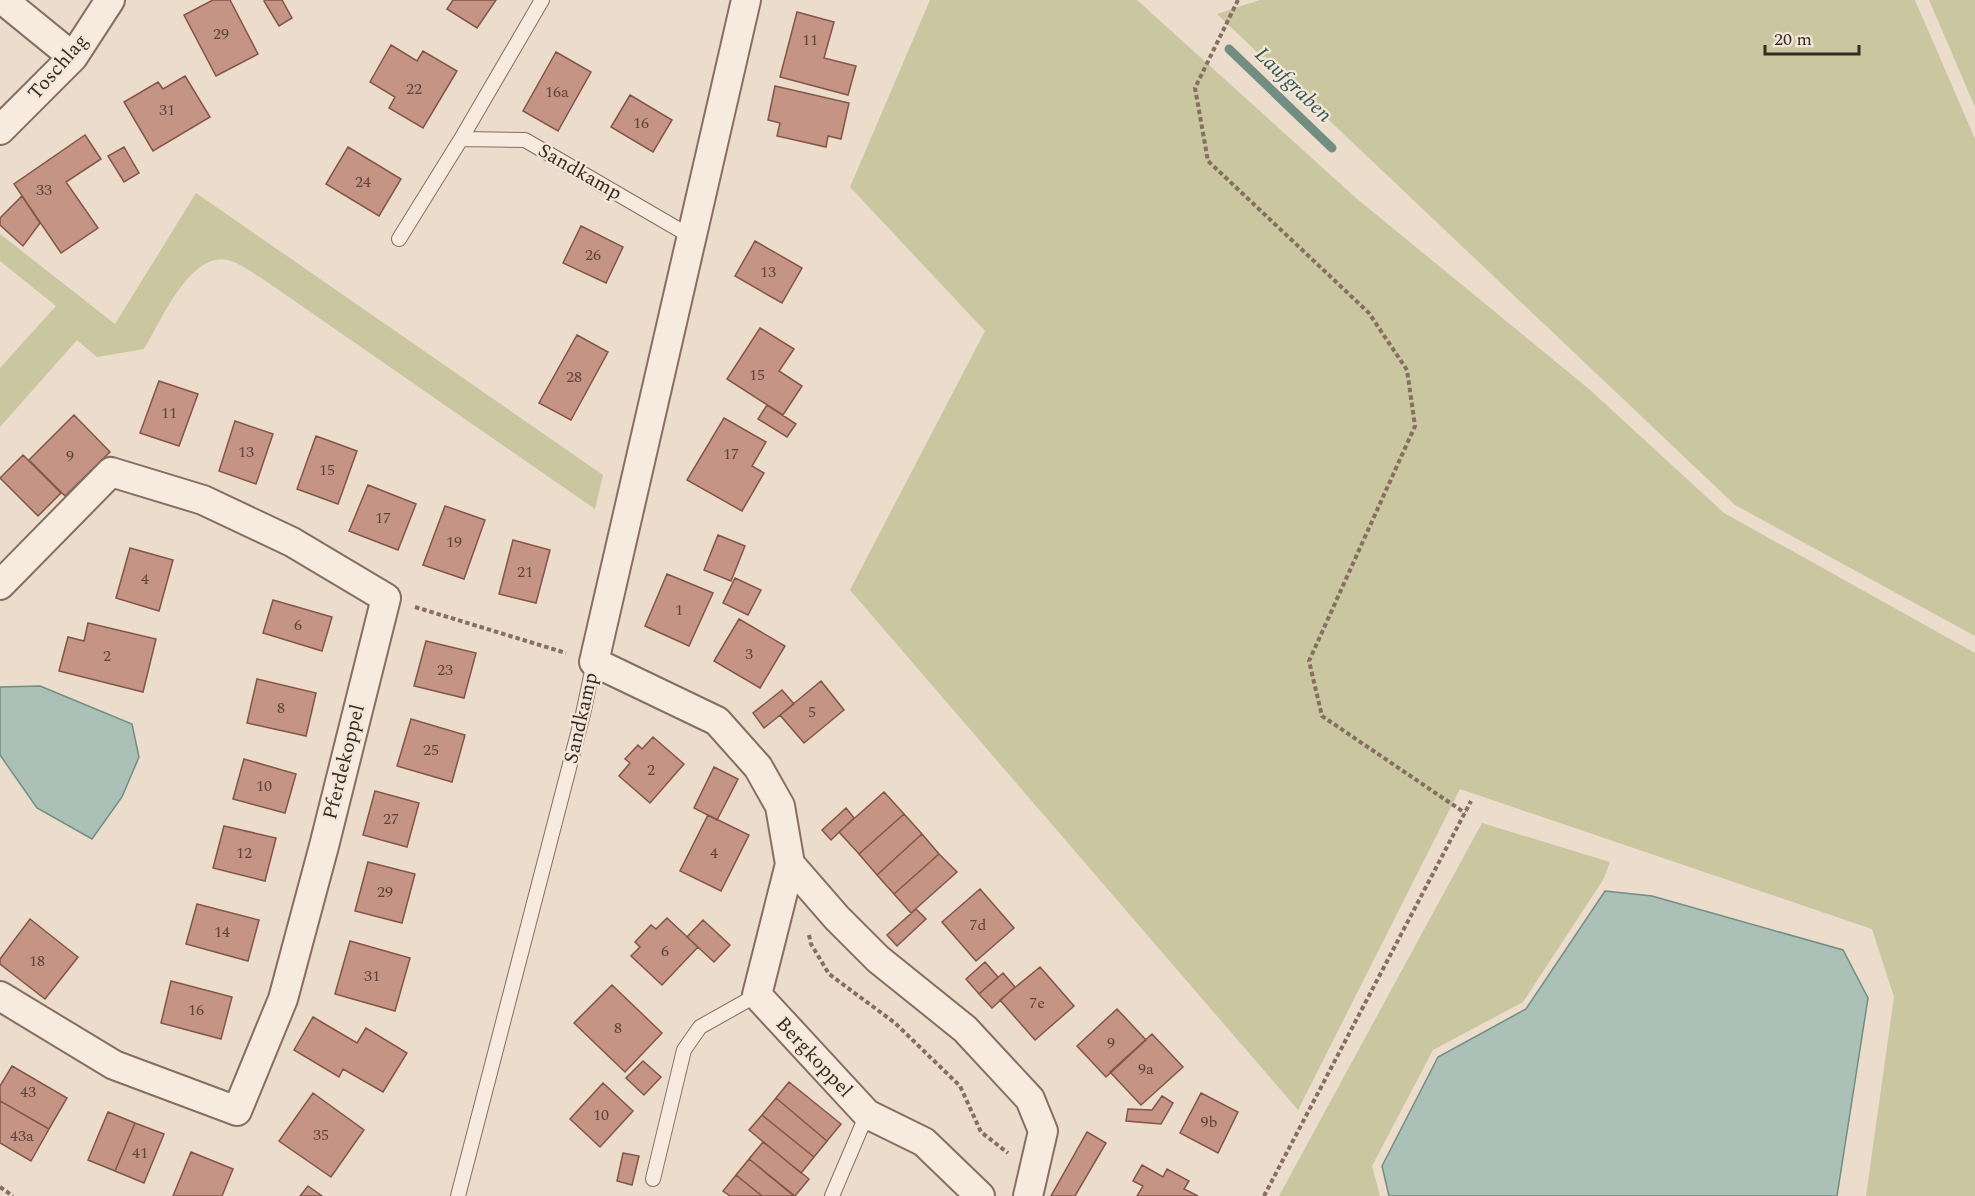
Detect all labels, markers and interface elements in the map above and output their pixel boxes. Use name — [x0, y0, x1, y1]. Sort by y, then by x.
scale bar — [1765, 18, 1860, 56]
house number: 29 — [213, 22, 229, 46]
text: 20 m — [1774, 26, 1812, 53]
street label: Toschlag — [21, 27, 95, 107]
house number: 11 — [802, 28, 818, 52]
water label: Laufgraben — [1247, 40, 1339, 130]
house number: 22 — [406, 77, 422, 101]
house number: 16a — [545, 80, 569, 104]
house number: 31 — [159, 98, 175, 122]
house number: 16 — [633, 111, 649, 135]
street label: Sandkamp — [532, 136, 628, 208]
house number: 24 — [355, 170, 371, 194]
house number: 33 — [36, 178, 52, 202]
house number: 26 — [585, 243, 601, 267]
house number: 13 — [760, 260, 776, 284]
house number: 15 — [749, 363, 765, 387]
house number: 28 — [566, 365, 582, 389]
house number: 11 — [161, 401, 177, 425]
house number: 13 — [238, 440, 254, 464]
house number: 17 — [723, 442, 739, 466]
house number: 9 — [66, 444, 74, 468]
house number: 15 — [319, 458, 335, 482]
house number: 17 — [375, 506, 391, 530]
house number: 19 — [446, 530, 462, 554]
house number: 21 — [517, 560, 533, 584]
house number: 4 — [141, 567, 149, 591]
house number: 1 — [675, 598, 683, 622]
house number: 6 — [294, 613, 302, 637]
house number: 3 — [745, 642, 753, 666]
house number: 2 — [103, 644, 111, 668]
house number: 23 — [437, 658, 453, 682]
street label: Sandkamp — [556, 669, 606, 767]
house number: 8 — [277, 696, 285, 720]
house number: 5 — [808, 700, 816, 724]
street label: Pferdekoppel — [315, 701, 373, 823]
house number: 25 — [423, 738, 439, 762]
house number: 2 — [647, 758, 655, 782]
house number: 10 — [256, 774, 272, 798]
house number: 27 — [383, 807, 399, 831]
house number: 12 — [236, 841, 252, 865]
house number: 4 — [710, 841, 718, 865]
house number: 29 — [377, 880, 393, 904]
house number: 7d — [970, 913, 987, 937]
house number: 14 — [214, 920, 230, 944]
house number: 6 — [661, 939, 669, 963]
house number: 18 — [29, 949, 45, 973]
house number: 31 — [364, 964, 380, 988]
house number: 7e — [1029, 991, 1045, 1015]
house number: 16 — [188, 998, 204, 1022]
street label: Bergkoppel — [768, 1010, 860, 1104]
house number: 8 — [614, 1016, 622, 1040]
house number: 9 — [1107, 1031, 1115, 1055]
house number: 9a — [1138, 1057, 1154, 1081]
house number: 43 — [20, 1080, 36, 1104]
house number: 10 — [593, 1103, 609, 1127]
house number: 9b — [1201, 1110, 1218, 1134]
house number: 35 — [313, 1123, 329, 1147]
house number: 43a — [10, 1124, 34, 1148]
house number: 41 — [132, 1141, 148, 1165]

